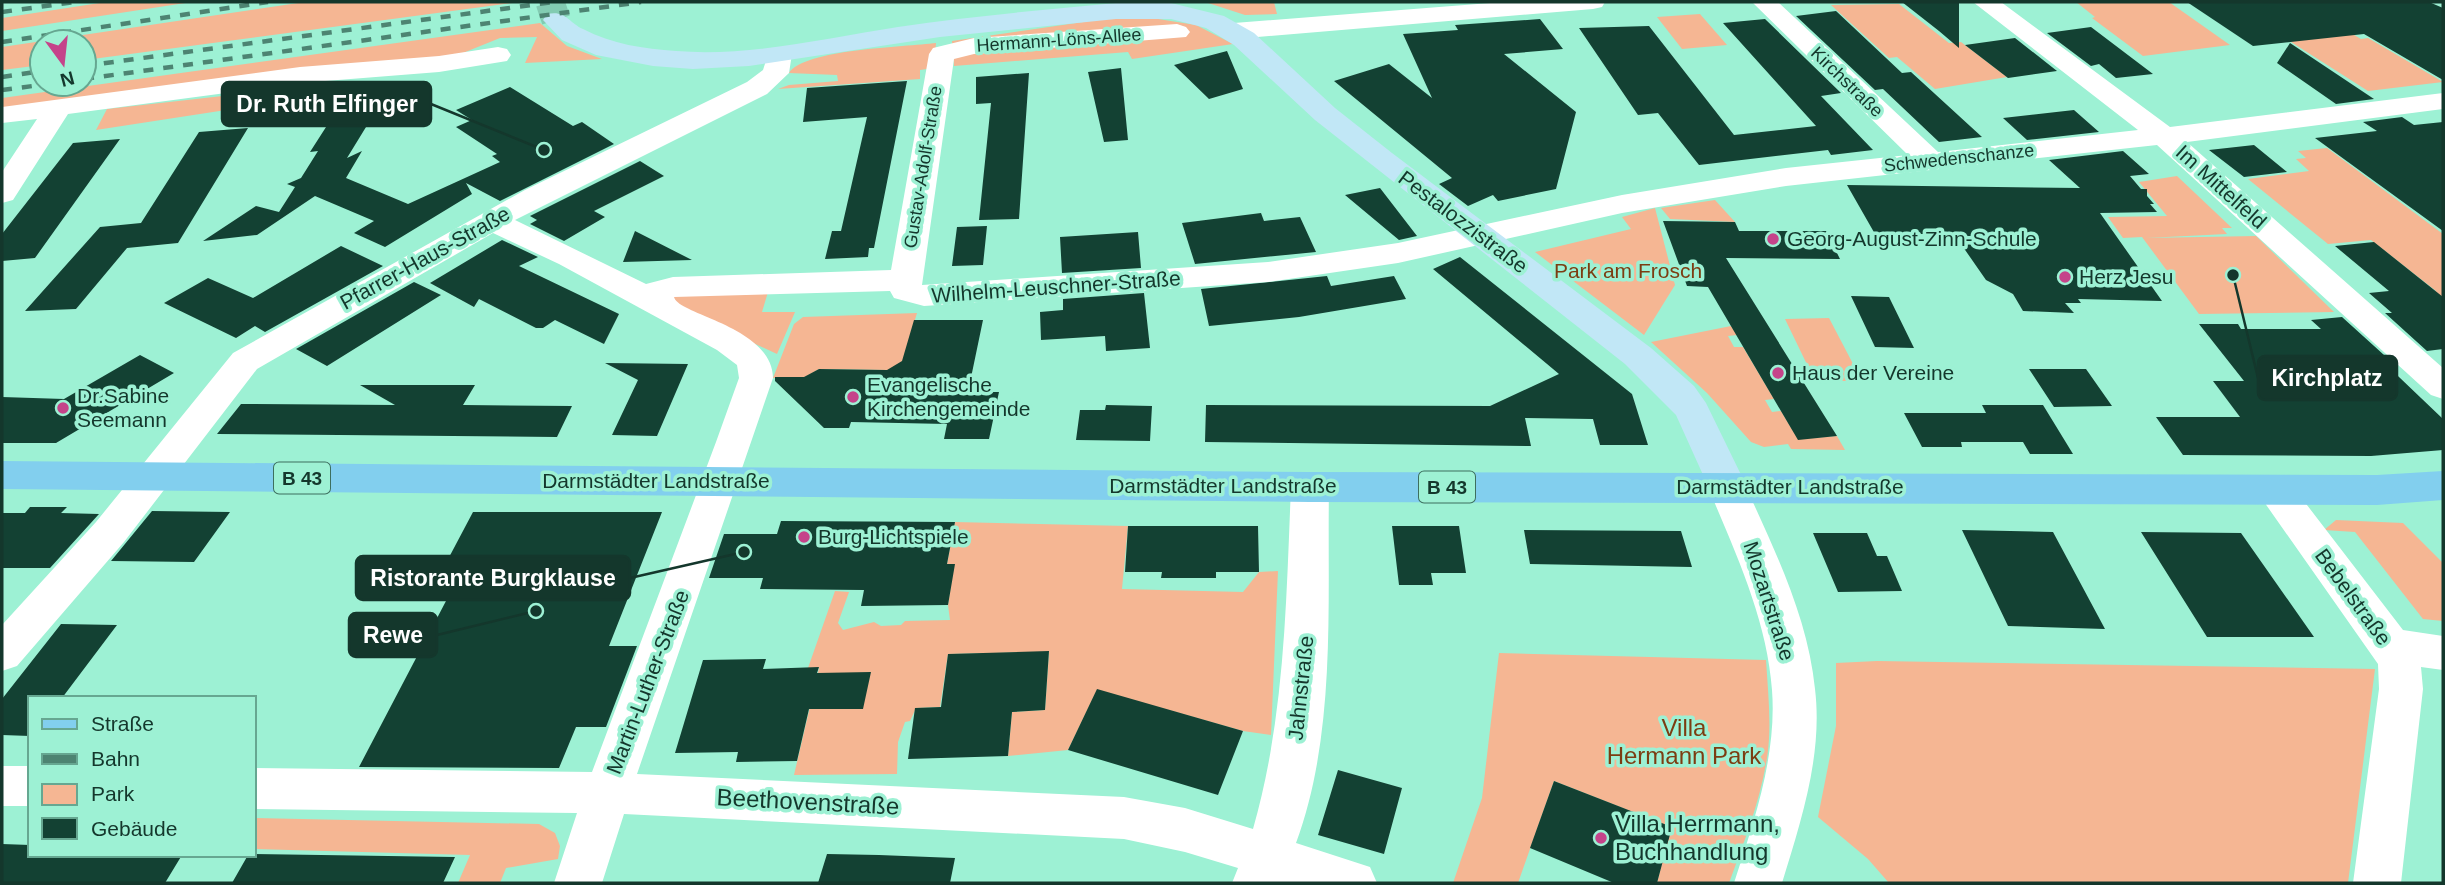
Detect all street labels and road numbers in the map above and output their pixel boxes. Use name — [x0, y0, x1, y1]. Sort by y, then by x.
street label: Hermann-Löns-Allee — [976, 24, 1142, 56]
street label: Kirchstraße — [1807, 43, 1887, 121]
street label: Gustav-Adolf-Straße — [900, 84, 946, 250]
street label: Schwedenschanze — [1883, 140, 2035, 176]
street label: Im Mittelfeld — [2172, 140, 2271, 233]
street label: Pestalozzistraße — [1394, 166, 1532, 277]
street label: Pfarrer-Haus-Straße — [336, 201, 514, 314]
street label: Wilhelm-Leuschner-Straße — [931, 266, 1181, 307]
road number: B 43 — [274, 463, 330, 494]
street label: Darmstädter Landstraße — [542, 469, 770, 492]
road number: B 43 — [1419, 472, 1475, 502]
street label: Darmstädter Landstraße — [1109, 474, 1337, 497]
street label: Darmstädter Landstraße — [1676, 475, 1904, 498]
street label: Mozartstraße — [1739, 538, 1800, 663]
street label: Bebelstraße — [2311, 544, 2396, 649]
street label: Martin-Luther-Straße — [602, 587, 693, 777]
street label: Jahnstraße — [1284, 635, 1317, 741]
street label: Beethovenstraße — [716, 783, 900, 820]

